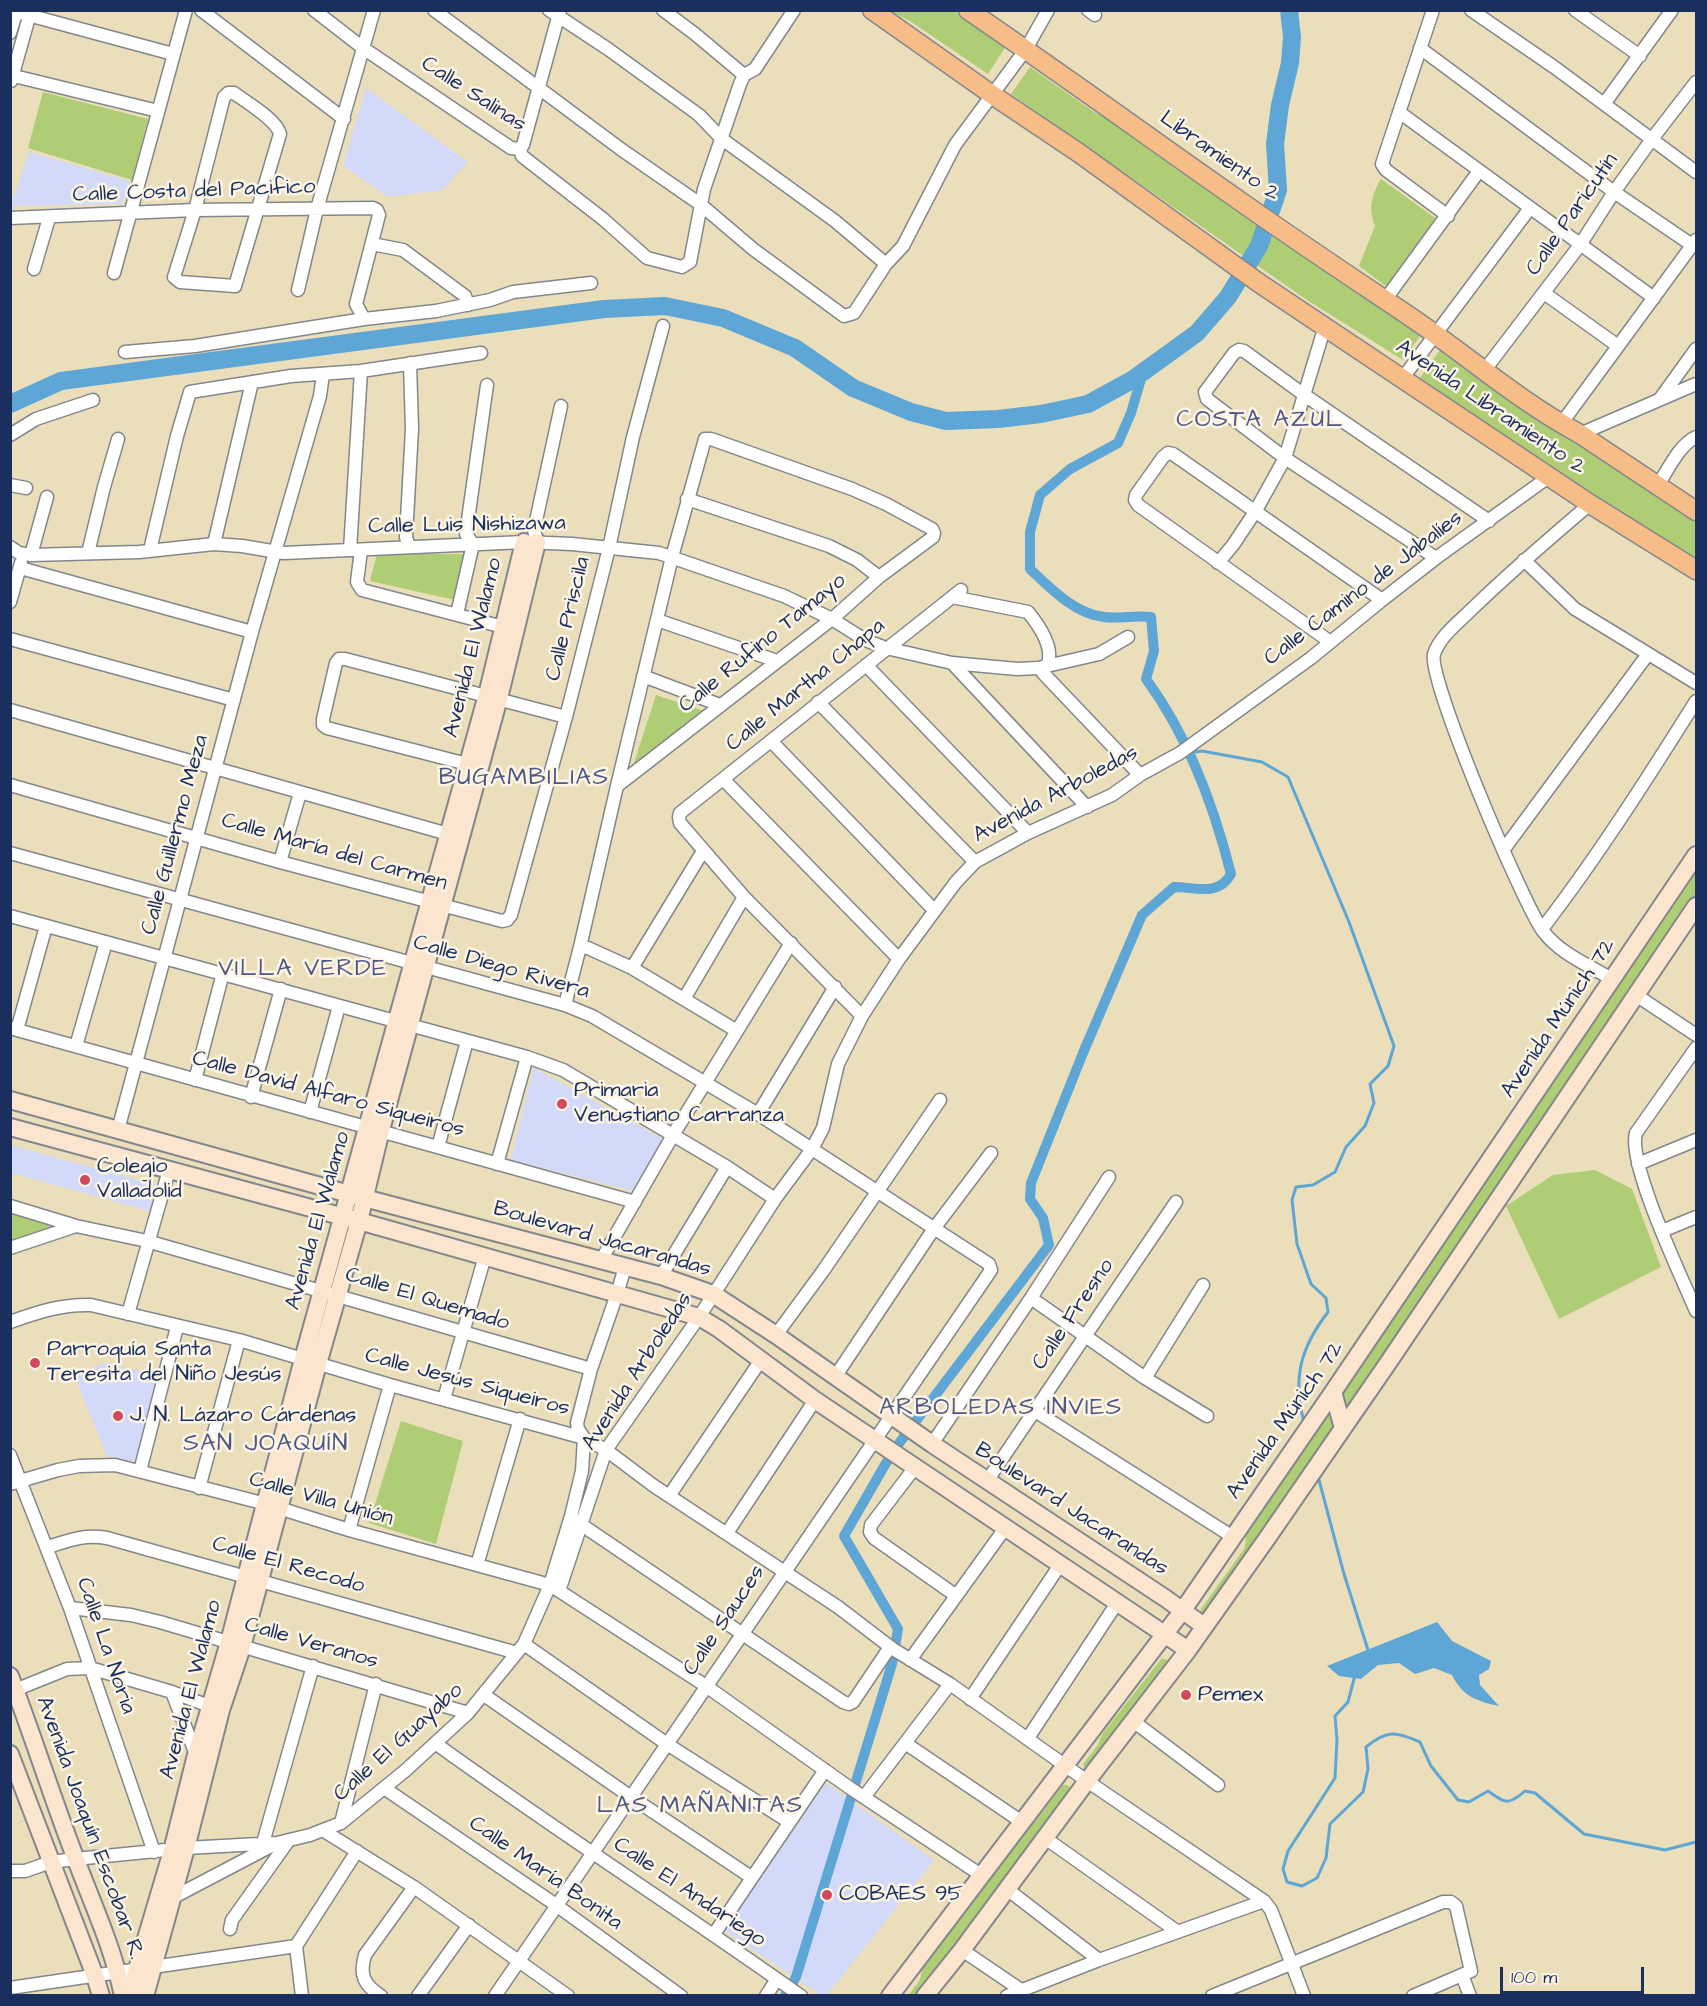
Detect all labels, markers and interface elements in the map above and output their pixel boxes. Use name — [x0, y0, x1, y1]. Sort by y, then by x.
street label: Calle Salinas — [416, 51, 530, 139]
street label: Libramiento 2 — [1154, 106, 1284, 208]
street label: Calle Paricutín — [1521, 149, 1625, 281]
street label: Calle Costa del Pacifico — [72, 175, 316, 209]
street label: Avenida Libramiento 2 — [1390, 335, 1590, 481]
district label: COSTA AZUL — [1176, 407, 1344, 435]
street label: Calle Camino de Jabalíes — [1259, 506, 1469, 672]
street label: Calle Luis Nishizawa — [368, 511, 566, 541]
street label: Calle Priscila — [541, 554, 597, 684]
street label: Avenida El Walamo — [439, 555, 509, 741]
street label: Calle Rufino Tamayo — [674, 568, 852, 720]
street label: Calle Martha Chapa — [721, 614, 891, 758]
street label: Calle Guillermo Meza — [137, 732, 215, 938]
street label: Avenida Arboledas — [969, 740, 1143, 850]
district label: BUGAMBILIAS — [439, 765, 609, 793]
street label: Calle María del Carmen — [218, 808, 450, 898]
street label: Calle Diego Rivera — [410, 930, 592, 1006]
street label: Avenida Múnich 72 — [1496, 934, 1622, 1104]
district label: VILLA VERDE — [218, 956, 388, 984]
street label: Calle David Alfaro Siqueiros — [189, 1046, 467, 1144]
place label: Primaria Venustiano Carranza — [574, 1078, 784, 1130]
marker: Primaria Venustiano Carranza — [555, 1097, 569, 1111]
street label: Avenida El Walamo — [281, 1129, 357, 1313]
place label: Colegio Valladolid — [97, 1154, 182, 1206]
marker: Colegio Valladolid — [78, 1173, 92, 1187]
street label: Boulevard Jacarandas — [490, 1196, 714, 1284]
street label: Calle Fresno — [1027, 1255, 1121, 1375]
street label: Calle El Quemado — [342, 1262, 512, 1338]
street label: Avenida Arboledas — [577, 1288, 699, 1456]
place label: Parroquía Santa Teresita del Niño Jesús — [47, 1337, 281, 1388]
street label: Avenida Múnich 72 — [1222, 1337, 1350, 1505]
street label: Calle Jesús Siqueiros — [362, 1343, 572, 1423]
marker: Parroquía Santa Teresita del Niño Jesús — [28, 1356, 42, 1370]
district label: ARBOLEDAS INVIES — [879, 1395, 1123, 1423]
place label: J. N. Lázaro Cárdenas — [130, 1403, 356, 1429]
marker: J. N. Lázaro Cárdenas — [111, 1409, 125, 1423]
district label: SAN JOAQUÍN — [183, 1431, 349, 1459]
street label: Boulevard Jacarandas — [969, 1438, 1173, 1582]
street label: Calle Villa Unión — [246, 1467, 396, 1533]
street label: Calle El Recodo — [209, 1532, 367, 1600]
street label: Calle Sauces — [678, 1561, 772, 1681]
street label: Calle La Noria — [69, 1574, 141, 1718]
street label: Avenida El Walamo — [155, 1598, 229, 1782]
street label: Calle Veranos — [241, 1612, 381, 1676]
street label: Calle El Guayabo — [329, 1678, 469, 1808]
place label: Pemex — [1198, 1682, 1263, 1708]
marker: Pemex — [1179, 1688, 1193, 1702]
street label: Avenida Joaquín Escobar R. — [29, 1693, 149, 1963]
district label: LAS MAÑANITAS — [597, 1793, 803, 1821]
street label: Calle María Bonita — [463, 1811, 627, 1937]
street label: Calle El Andariego — [608, 1832, 770, 1954]
place label: COBAES 95 — [839, 1882, 963, 1908]
marker: COBAES 95 — [820, 1888, 834, 1902]
scale bar — [1503, 1955, 1647, 1993]
text: 100 m — [1511, 1965, 1557, 1990]

